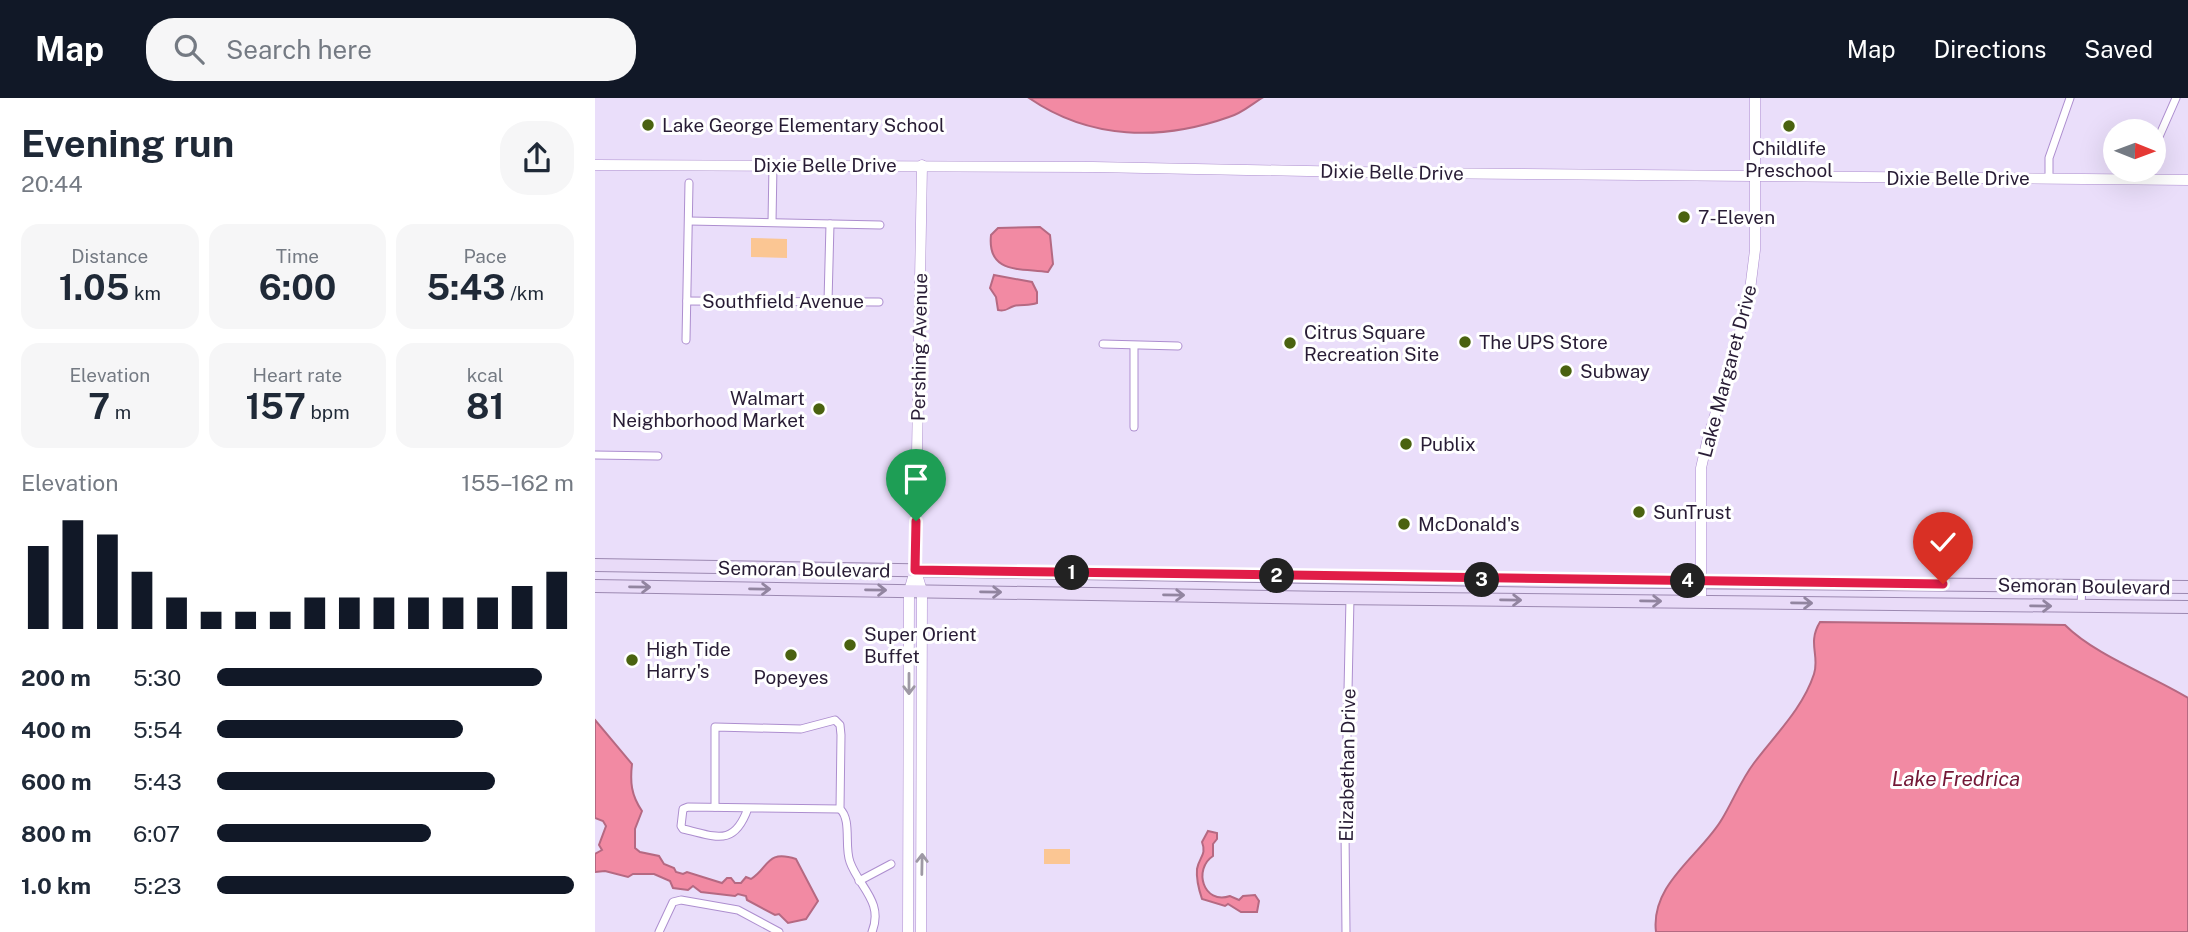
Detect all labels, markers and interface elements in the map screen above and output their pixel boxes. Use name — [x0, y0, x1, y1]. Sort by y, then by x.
search box — [146, 18, 636, 81]
text: Map — [35, 30, 104, 68]
icon: search — [170, 30, 208, 68]
text: Search here — [226, 34, 372, 65]
text: Map — [1847, 35, 1896, 63]
text: Directions — [1934, 35, 2046, 63]
text: Saved — [2084, 35, 2153, 63]
place label: Lake George Elementary School — [662, 114, 945, 136]
marker: Lake George Elementary School — [640, 117, 656, 133]
marker: Childlife Preschool — [1781, 118, 1797, 134]
north arrow — [2103, 119, 2167, 182]
map controls — [2103, 119, 2166, 182]
text: Evening run — [21, 121, 234, 166]
button: share — [500, 121, 574, 195]
place label: Childlife Preschool — [1745, 137, 1833, 181]
street label: Dixie Belle Drive — [753, 154, 897, 176]
street label: Dixie Belle Drive — [1320, 160, 1464, 184]
street label: Dixie Belle Drive — [1886, 167, 2030, 189]
text: 20:44 — [21, 170, 83, 197]
place label: 7-Eleven — [1698, 206, 1775, 228]
marker: 7-Eleven — [1676, 209, 1692, 225]
text: Distance — [71, 245, 148, 267]
text: Time — [276, 245, 319, 267]
text: Pace — [463, 245, 507, 267]
text: 1.05 — [59, 267, 129, 308]
text: 6:00 — [259, 267, 336, 308]
text: 5:43 — [426, 267, 506, 308]
street label: Pershing Avenue — [907, 273, 931, 421]
text: km — [129, 282, 161, 304]
text: /km — [506, 282, 544, 304]
street label: Lake Margaret Drive — [1693, 282, 1761, 460]
street label: Southfield Avenue — [702, 290, 864, 312]
place label: Citrus Square Recreation Site — [1304, 321, 1439, 365]
place label: The UPS Store — [1479, 331, 1608, 353]
marker: The UPS Store — [1457, 334, 1473, 350]
marker: Citrus Square Recreation Site — [1282, 335, 1298, 351]
place label: Subway — [1580, 360, 1650, 382]
marker: Subway — [1558, 363, 1574, 379]
text: Elevation — [70, 364, 150, 386]
text: Heart rate — [253, 364, 342, 386]
text: kcal — [467, 364, 504, 386]
text: 7 — [88, 386, 110, 427]
text: 157 — [245, 386, 306, 427]
text: 81 — [466, 386, 504, 427]
place label: Walmart Neighborhood Market — [612, 387, 805, 431]
text: m — [110, 401, 131, 423]
text: bpm — [306, 401, 350, 423]
marker: Walmart Neighborhood Market — [811, 401, 827, 417]
place label: Publix — [1420, 433, 1476, 455]
marker: Publix — [1398, 436, 1414, 452]
pin — [886, 449, 946, 521]
icon: arrive — [897, 460, 935, 498]
text: Elevation — [21, 469, 119, 496]
text: 155–162 m — [461, 469, 574, 496]
place label: SunTrust — [1653, 501, 1732, 523]
marker: SunTrust — [1631, 504, 1647, 520]
pin — [1913, 512, 1973, 584]
place label: McDonald's — [1418, 513, 1520, 535]
marker: McDonald's — [1396, 516, 1412, 532]
icon: check — [1924, 523, 1962, 561]
street label: Semoran Boulevard — [717, 556, 891, 582]
pin: 1 — [1055, 556, 1089, 590]
pin: 2 — [1259, 559, 1295, 594]
text: 1 — [1067, 561, 1076, 583]
pin: 3 — [1465, 562, 1499, 598]
text: 2 — [1270, 564, 1283, 586]
pin: 4 — [1671, 564, 1705, 598]
text: 3 — [1475, 568, 1488, 590]
text: 4 — [1681, 569, 1694, 591]
street label: Semoran Boulevard — [1997, 573, 2171, 599]
one-way arrow — [628, 580, 651, 594]
one-way arrow — [748, 582, 771, 595]
one-way arrow — [864, 584, 887, 597]
one-way arrow — [979, 586, 1002, 599]
one-way arrow — [1162, 589, 1185, 602]
one-way arrow — [1499, 593, 1522, 607]
one-way arrow — [1639, 594, 1662, 608]
one-way arrow — [1790, 597, 1813, 610]
one-way arrow — [2029, 599, 2052, 613]
place label: Super Orient Buffet — [864, 623, 977, 667]
marker: Super Orient Buffet — [842, 637, 858, 653]
place label: High Tide Harry's — [646, 638, 731, 682]
marker: Popeyes — [783, 647, 799, 663]
marker: High Tide Harry's — [624, 652, 640, 668]
text: 200 m — [21, 664, 91, 691]
text: 5:30 — [133, 664, 181, 691]
place label: Popeyes — [754, 666, 828, 688]
one-way arrow — [902, 672, 916, 695]
street label: Elizabethan Drive — [1335, 688, 1359, 842]
text: 400 m — [21, 716, 91, 743]
text: 5:54 — [133, 716, 182, 743]
water label: Lake Fredrica — [1892, 766, 2020, 791]
text: 600 m — [21, 768, 91, 795]
text: 5:43 — [133, 768, 182, 795]
text: 800 m — [21, 820, 92, 847]
text: 6:07 — [133, 820, 180, 847]
one-way arrow — [915, 853, 929, 876]
text: 1.0 km — [21, 872, 91, 899]
text: 5:23 — [133, 872, 182, 899]

